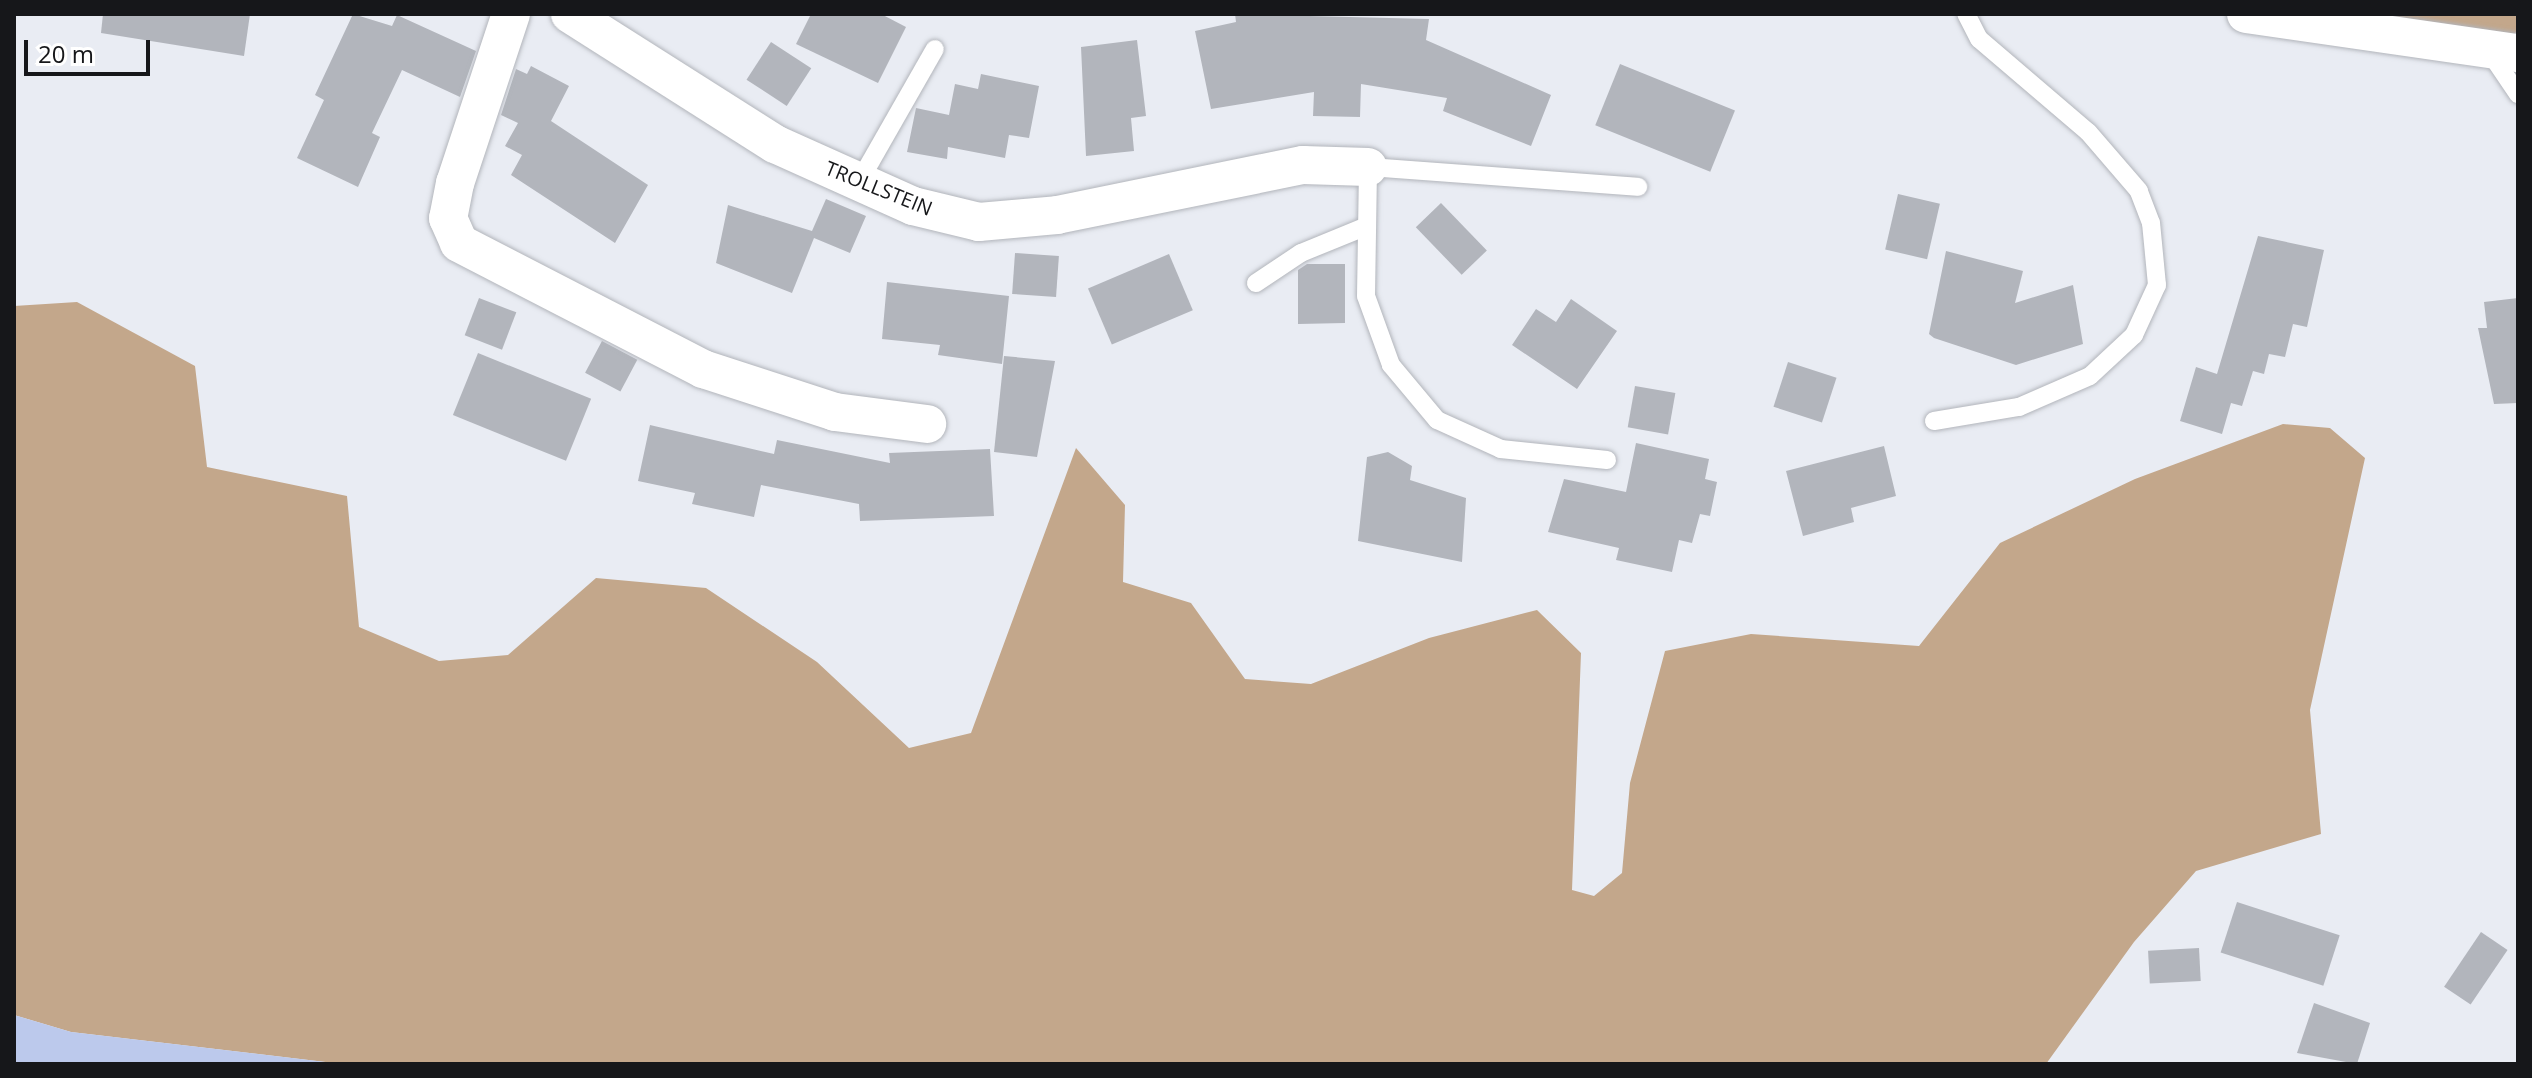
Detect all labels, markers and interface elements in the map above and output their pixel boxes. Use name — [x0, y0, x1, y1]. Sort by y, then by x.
scale bar — [28, 24, 154, 74]
text: 20 m — [38, 37, 94, 70]
street label: TROLLSTEIN — [822, 156, 936, 220]

